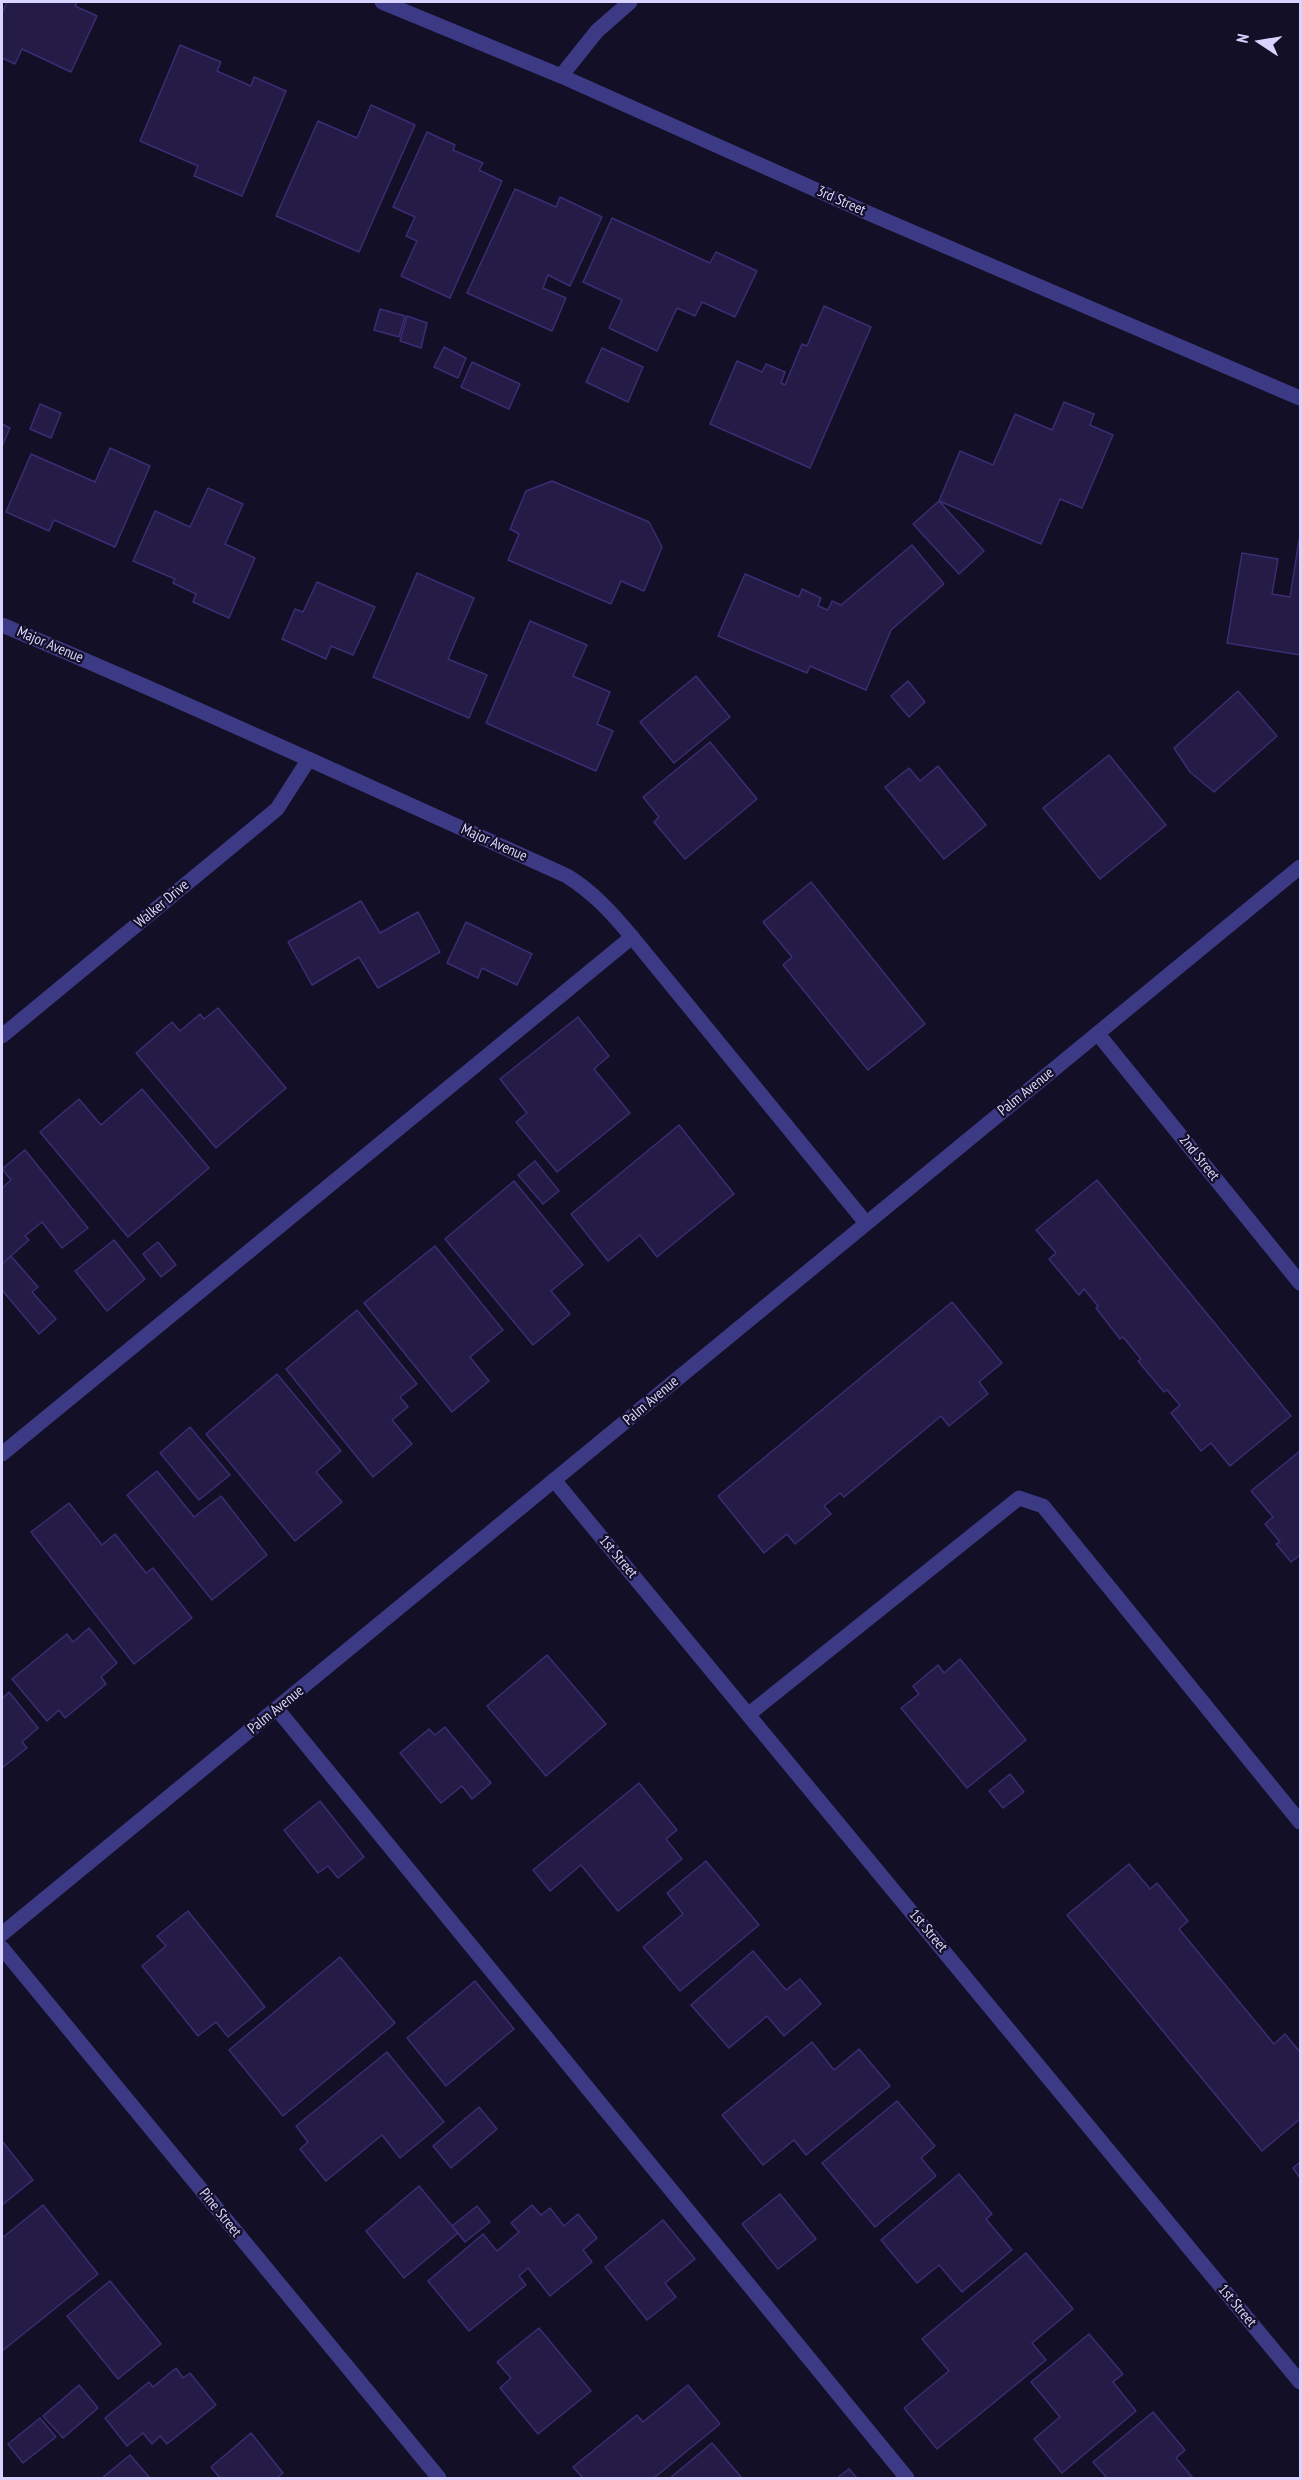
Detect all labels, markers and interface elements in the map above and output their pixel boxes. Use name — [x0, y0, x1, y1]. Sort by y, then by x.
north arrow — [1230, 12, 1290, 72]
text: N — [1232, 32, 1253, 45]
street label: 3rd Street — [814, 182, 868, 220]
street label: Major Avenue — [14, 623, 86, 667]
street label: Major Avenue — [458, 820, 530, 866]
street label: Walker Drive — [131, 876, 193, 932]
street label: Palm Avenue — [994, 1064, 1058, 1120]
street label: 2nd Street — [1175, 1131, 1223, 1185]
street label: Palm Avenue — [620, 1373, 682, 1429]
street label: 1st Street — [595, 1532, 641, 1582]
street label: Palm Avenue — [244, 1682, 308, 1738]
street label: 1st Street — [905, 1906, 951, 1956]
street label: Pine Street — [195, 2185, 245, 2241]
street label: 1st Street — [1214, 2281, 1260, 2331]

